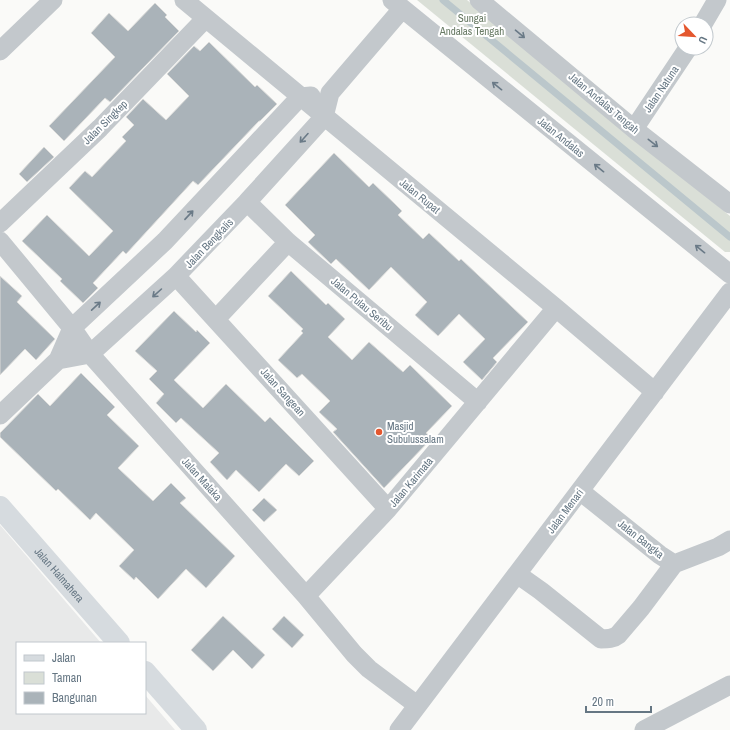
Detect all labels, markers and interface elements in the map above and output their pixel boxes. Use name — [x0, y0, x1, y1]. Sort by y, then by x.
park label: Sungai Andalas Tengah — [439, 11, 504, 38]
north arrow — [674, 16, 714, 56]
one-way arrow — [515, 29, 525, 38]
text: U — [695, 34, 711, 46]
street label: Jalan Natuna — [640, 63, 682, 115]
street label: Jalan Andalas Tengah — [566, 69, 642, 137]
one-way arrow — [492, 82, 503, 90]
street label: Jalan Singkep — [80, 97, 130, 147]
street label: Jalan Andalas — [535, 114, 588, 160]
one-way arrow — [300, 133, 309, 143]
one-way arrow — [647, 139, 658, 148]
one-way arrow — [593, 163, 604, 172]
street label: Jalan Rupat — [397, 175, 443, 217]
one-way arrow — [184, 210, 193, 220]
street label: Jalan Bengkalis — [182, 215, 236, 271]
one-way arrow — [694, 245, 705, 254]
street label: Jalan Pulau Seribu — [328, 274, 396, 334]
one-way arrow — [152, 289, 162, 298]
one-way arrow — [91, 301, 101, 310]
street label: Jalan Sangean — [258, 365, 308, 419]
place label: Masjid Subulussalam — [387, 419, 444, 446]
marker: Masjid Subulussalam — [374, 427, 384, 437]
street label: Jalan Karimata — [386, 454, 436, 510]
street label: Jalan Malaka — [179, 455, 225, 503]
street label: Jalan Menari — [544, 486, 586, 536]
street label: Jalan Bangka — [615, 517, 667, 561]
street label: Jalan Halmahera — [31, 544, 87, 605]
legend — [16, 642, 146, 714]
text: Jalan — [52, 650, 76, 666]
text: Taman — [52, 670, 82, 686]
scale bar — [586, 688, 651, 714]
text: Bangunan — [52, 690, 97, 706]
text: 20 m — [592, 694, 614, 710]

